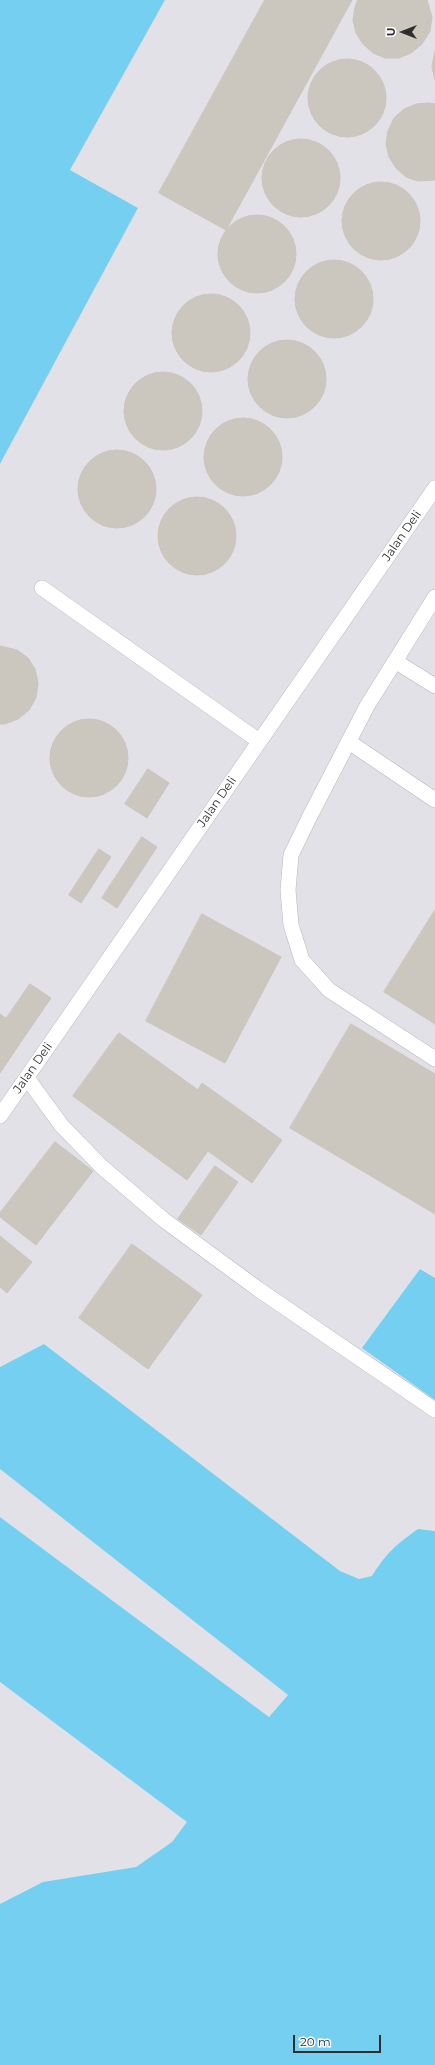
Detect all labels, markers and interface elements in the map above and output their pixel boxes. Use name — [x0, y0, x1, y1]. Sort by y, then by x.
north arrow — [383, 12, 423, 52]
text: U — [384, 28, 398, 36]
street label: Jalan Deli — [379, 508, 425, 564]
street label: Jalan Deli — [194, 774, 240, 830]
street label: Jalan Deli — [10, 1040, 56, 1096]
scale bar — [295, 2027, 383, 2053]
text: 20 m — [300, 2034, 331, 2049]

